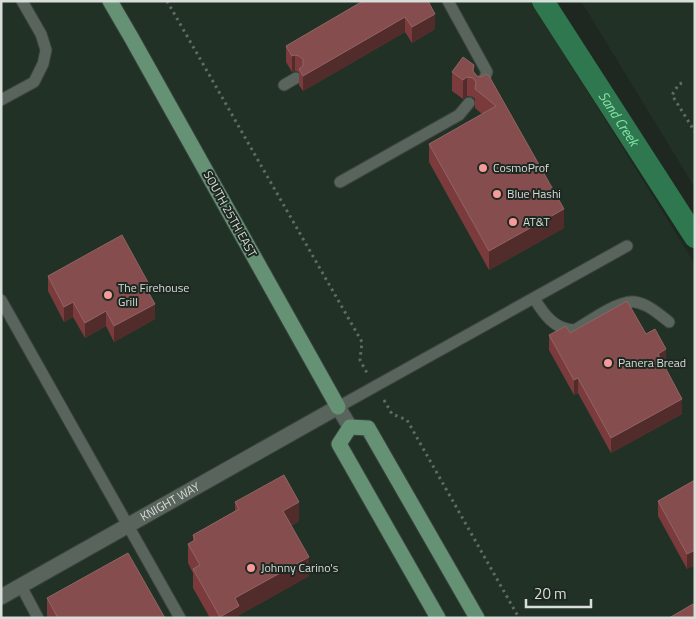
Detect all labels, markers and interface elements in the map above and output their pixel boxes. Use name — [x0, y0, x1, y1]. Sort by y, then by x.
water label: Sand Creek — [594, 87, 646, 151]
place label: CosmoProf — [493, 158, 549, 177]
marker: CosmoProf — [477, 162, 489, 174]
street label: SOUTH 25TH EAST — [199, 167, 262, 261]
place label: Blue Hashi — [507, 184, 561, 203]
marker: Blue Hashi — [491, 188, 503, 200]
place label: AT&T — [523, 212, 550, 231]
marker: AT&T — [507, 216, 519, 228]
place label: The Firehouse Grill — [118, 278, 189, 311]
marker: The Firehouse Grill — [102, 289, 114, 301]
place label: Panera Bread — [618, 353, 686, 372]
marker: Panera Bread — [602, 357, 614, 369]
street label: KNIGHT WAY — [136, 477, 204, 526]
place label: Johnny Carino's — [261, 558, 339, 577]
marker: Johnny Carino's — [245, 562, 257, 574]
scale bar — [526, 576, 591, 608]
text: 20 m — [534, 582, 567, 605]

